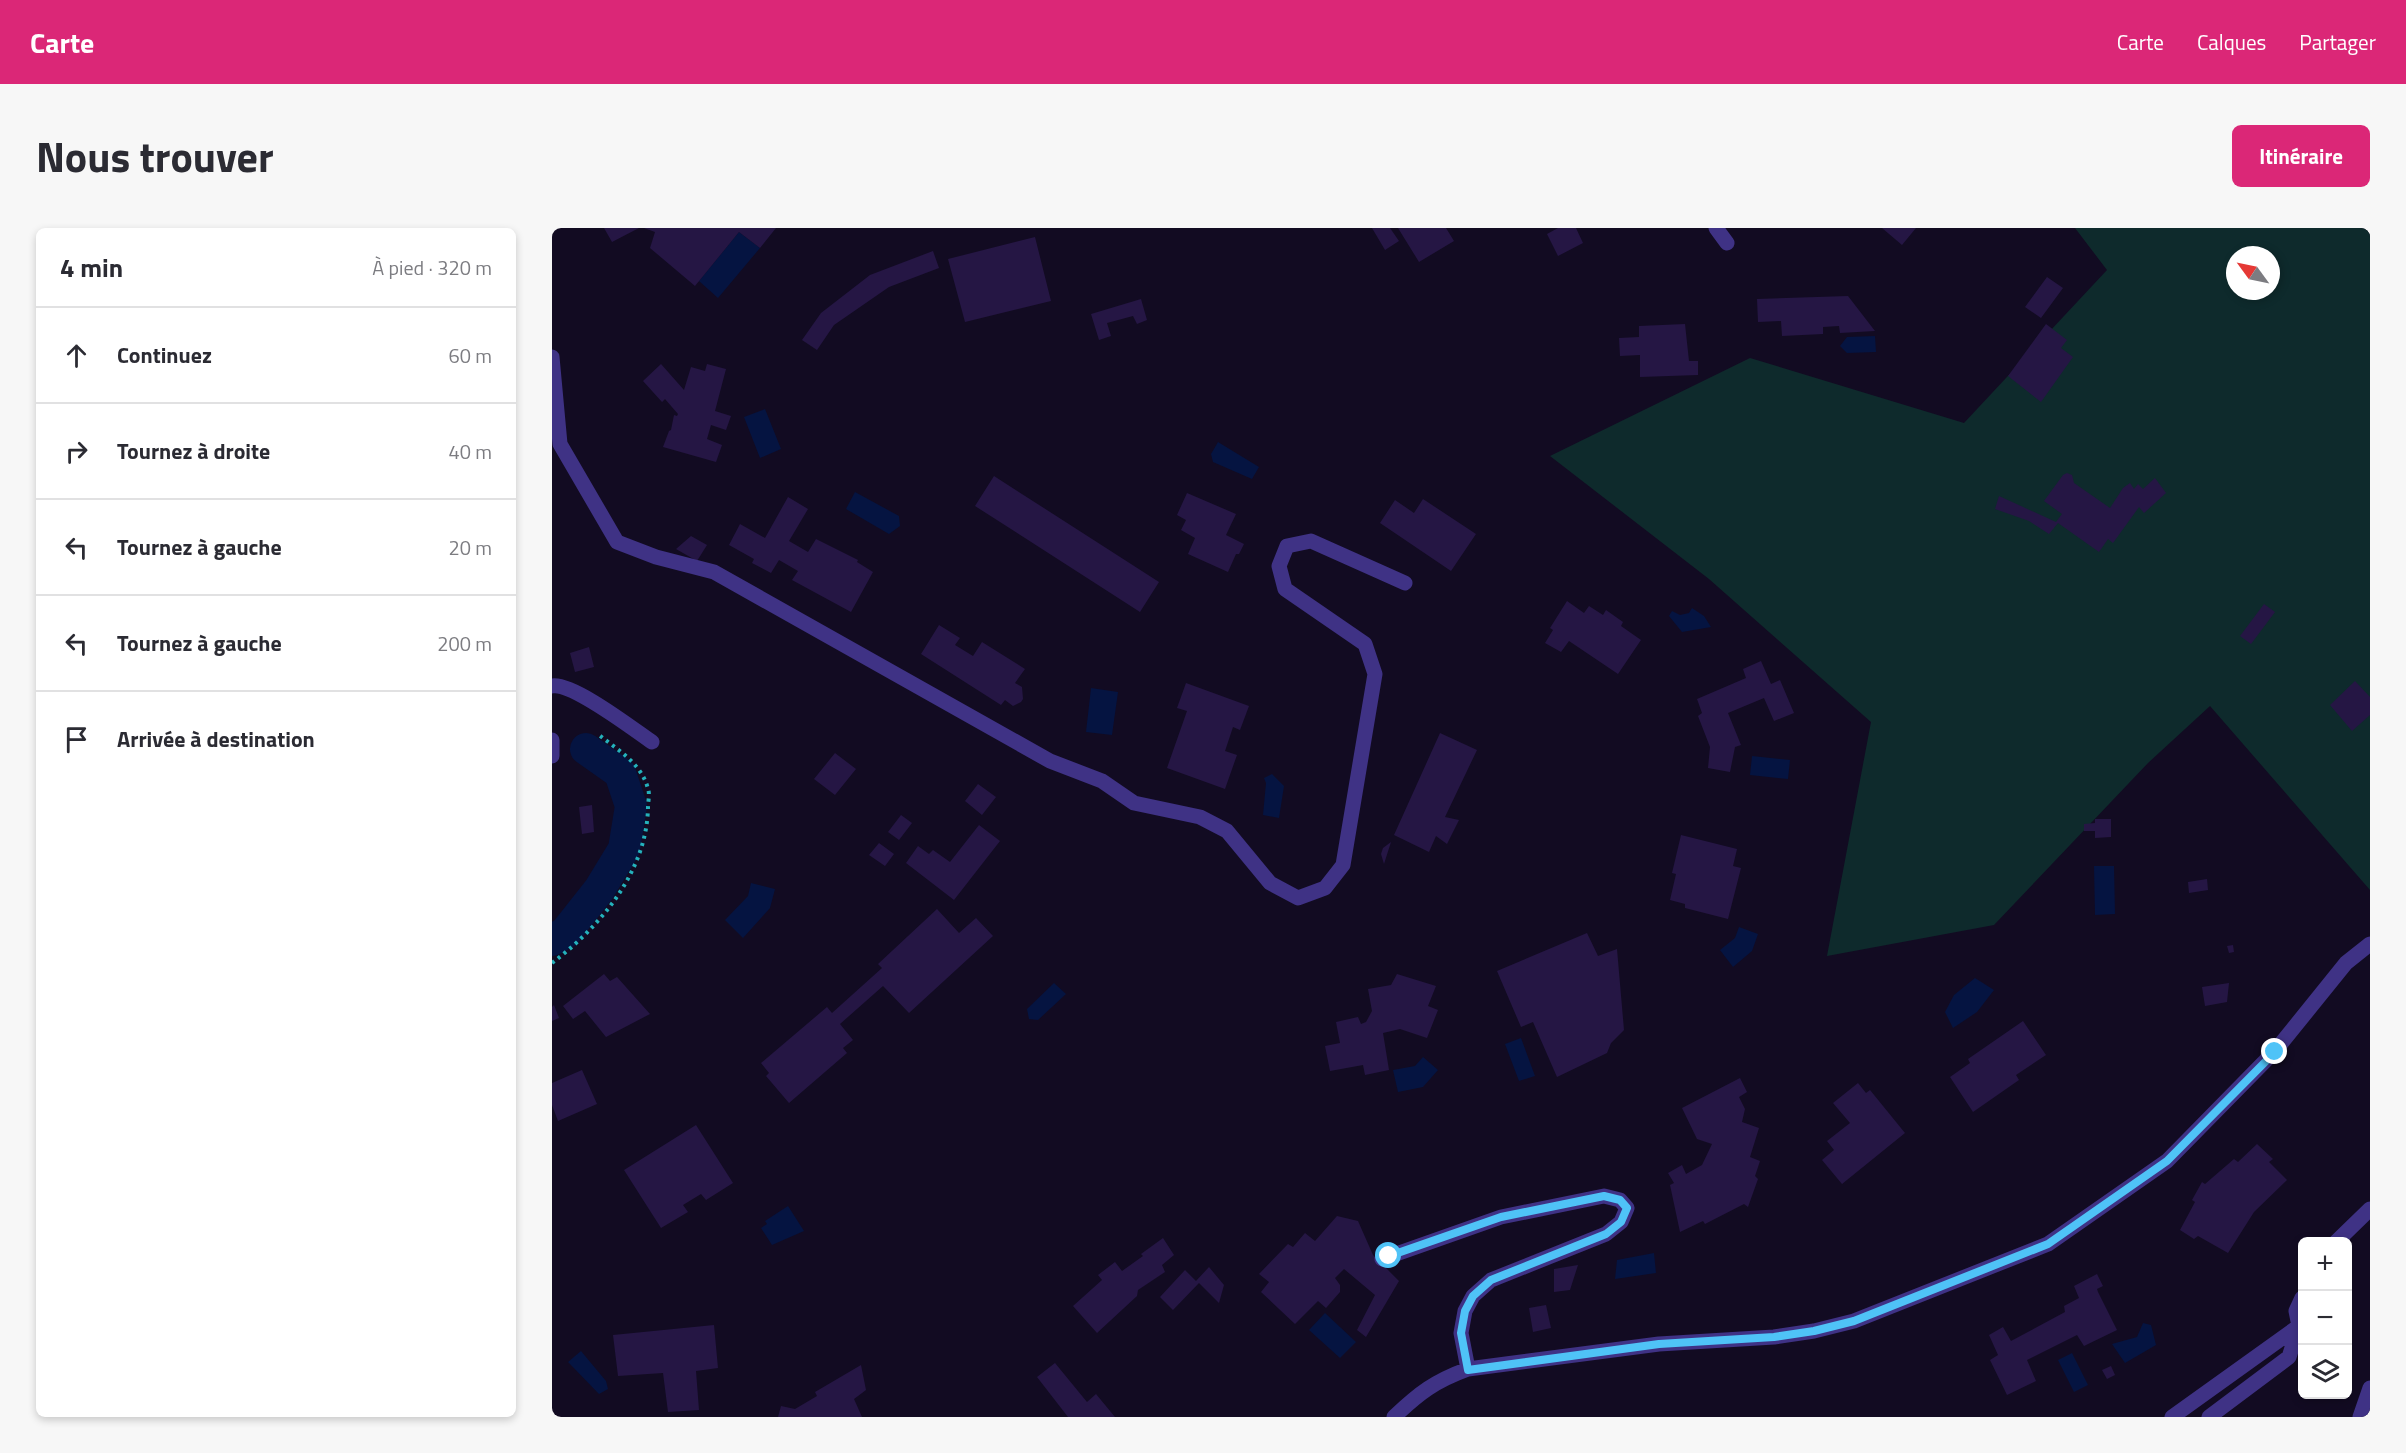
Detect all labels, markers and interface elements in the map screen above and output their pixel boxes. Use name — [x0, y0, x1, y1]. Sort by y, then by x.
text: Carte — [30, 21, 94, 64]
text: Carte — [2117, 26, 2164, 58]
text: Calques — [2197, 26, 2266, 58]
text: Partager — [2299, 26, 2376, 58]
text: Nous trouver — [36, 124, 274, 188]
button: Itinéraire — [2232, 125, 2370, 187]
north arrow — [2226, 246, 2280, 300]
text: 4 min — [60, 248, 123, 287]
text: À pied · 320 m — [372, 252, 492, 283]
text: Continuez — [117, 338, 212, 372]
icon: ahead — [60, 339, 93, 372]
text: 60 m — [448, 340, 492, 371]
text: Tournez à droite — [117, 434, 270, 468]
icon: right — [60, 435, 93, 468]
text: 40 m — [448, 436, 492, 467]
text: Tournez à gauche — [117, 530, 282, 564]
icon: left — [60, 531, 93, 564]
text: 20 m — [448, 532, 492, 563]
text: Tournez à gauche — [117, 626, 282, 660]
icon: left — [60, 627, 93, 660]
text: 200 m — [437, 628, 492, 659]
text: Arrivée à destination — [117, 722, 315, 756]
icon: arrive — [60, 723, 93, 756]
route end — [2261, 1038, 2287, 1064]
map controls — [2298, 1237, 2352, 1399]
button: + — [2298, 1237, 2352, 1291]
route start — [1375, 1242, 1401, 1268]
button: − — [2298, 1291, 2352, 1345]
button: layers — [2298, 1345, 2352, 1399]

